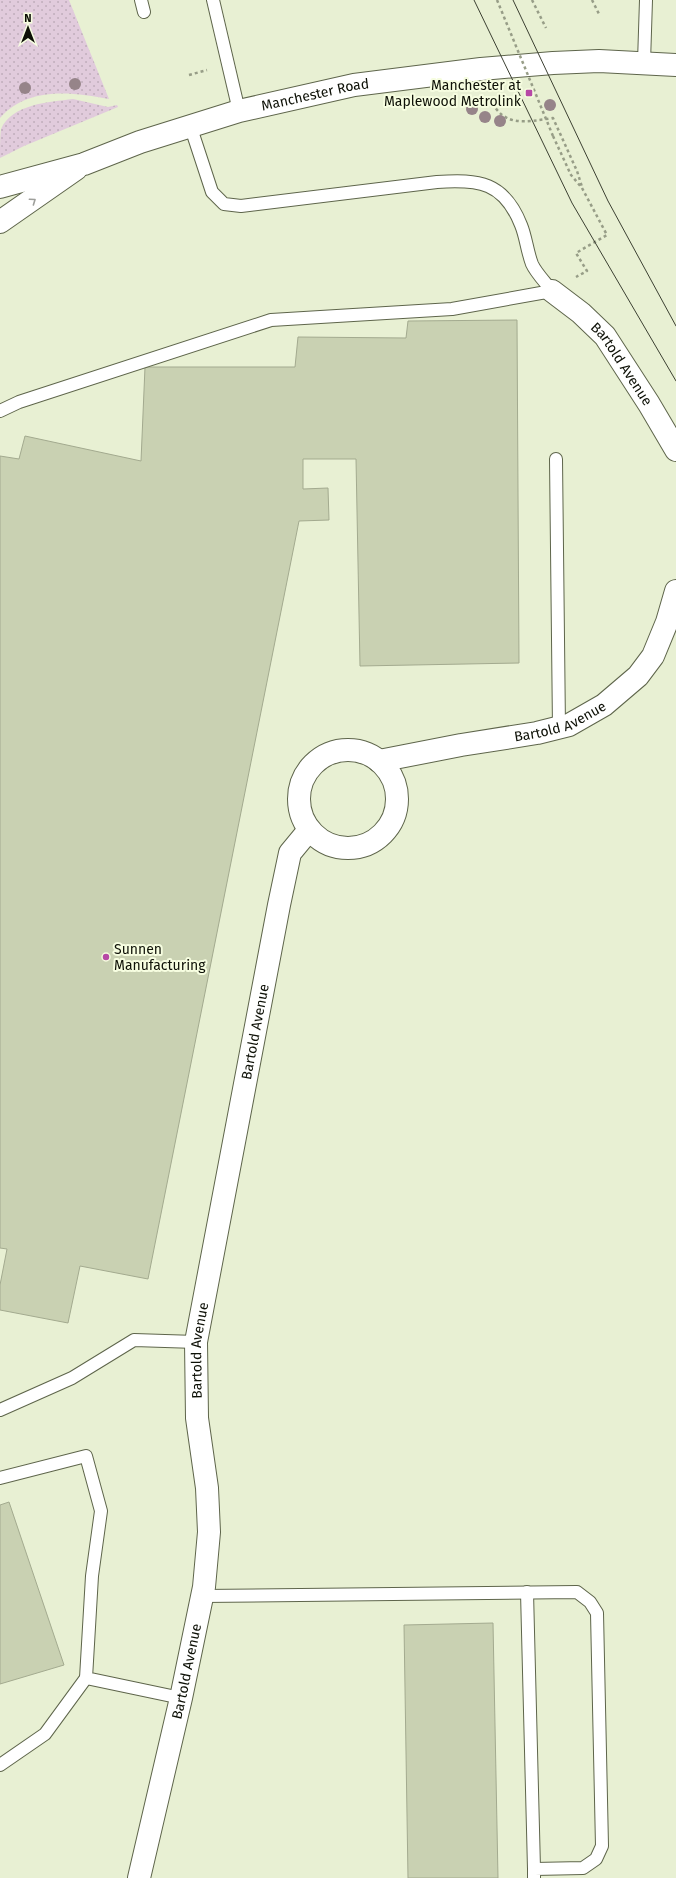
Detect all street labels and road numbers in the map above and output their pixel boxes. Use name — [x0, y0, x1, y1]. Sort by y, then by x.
street label: Manchester Road — [260, 75, 370, 114]
street label: Bartold Avenue — [587, 319, 656, 409]
street label: Bartold Avenue — [513, 697, 609, 745]
street label: Bartold Avenue — [238, 982, 272, 1081]
street label: Bartold Avenue — [187, 1301, 212, 1399]
street label: Bartold Avenue — [168, 1622, 205, 1721]

